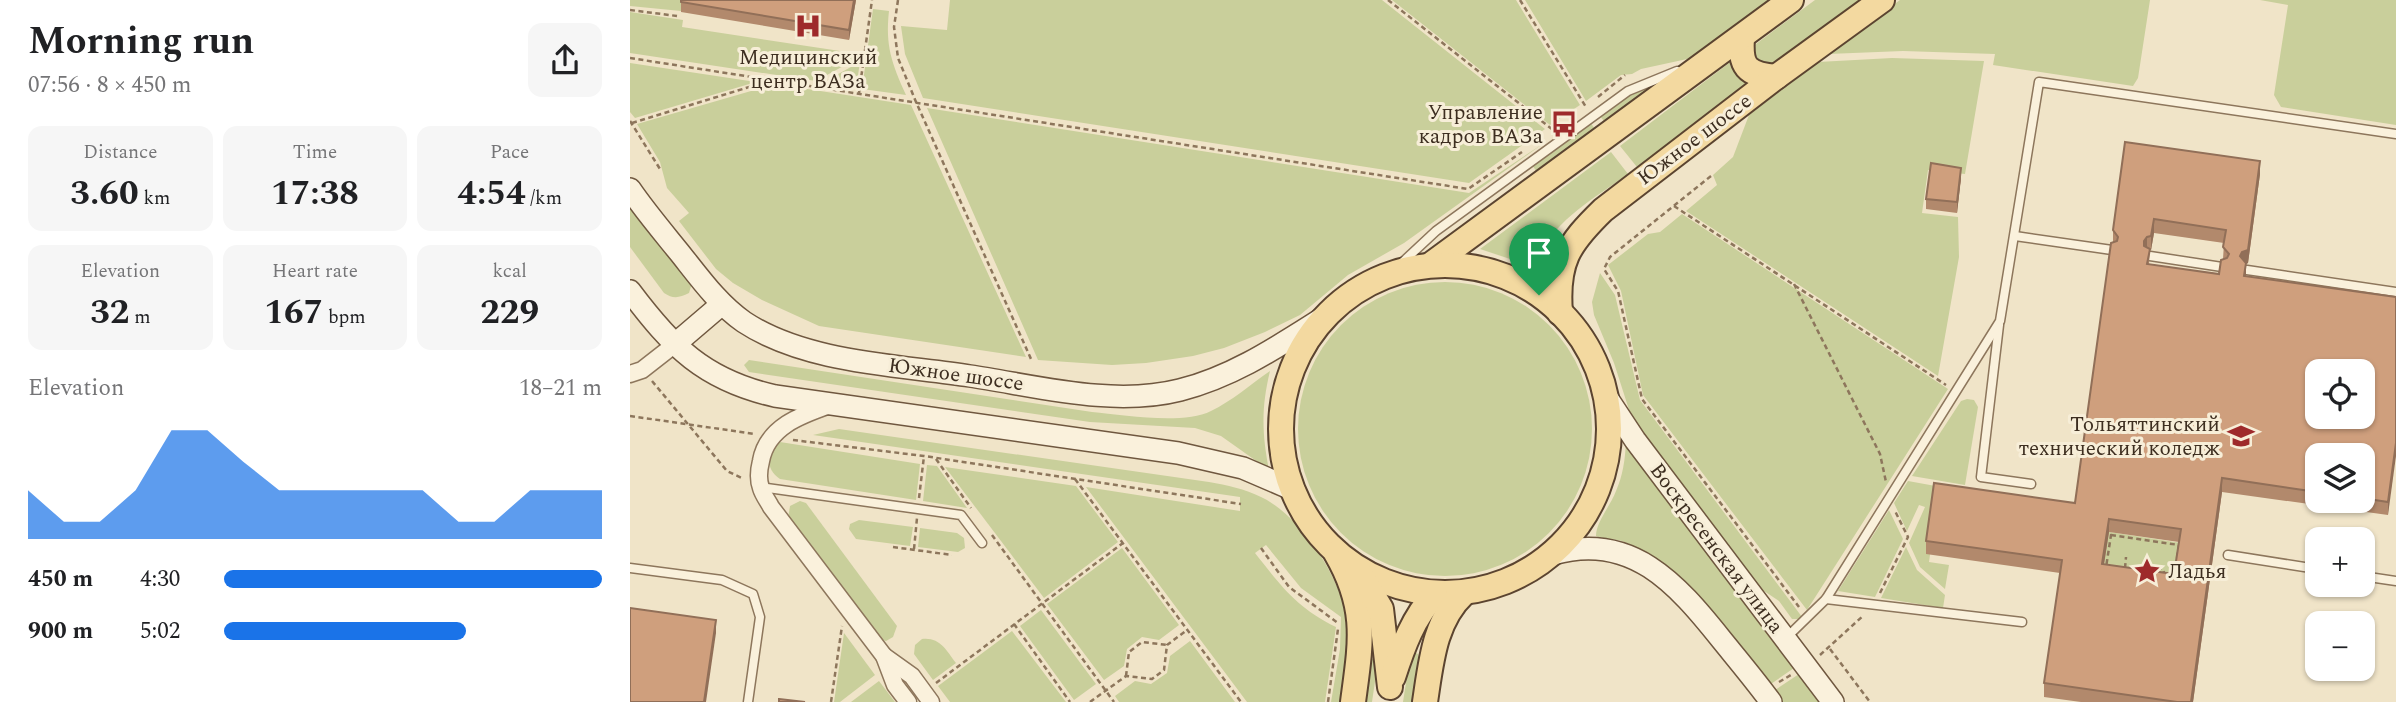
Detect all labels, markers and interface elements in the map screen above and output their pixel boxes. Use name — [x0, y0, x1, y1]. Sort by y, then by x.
hospital icon: Медицинский центр ВАЗа — [793, 11, 823, 41]
text: Morning run — [28, 13, 254, 71]
button: share — [528, 23, 602, 97]
place label: Медицинский центр ВАЗа — [739, 42, 877, 98]
text: 07:56 · 8 × 450 m — [28, 68, 192, 103]
street label: Южное шоссе — [1630, 86, 1759, 194]
place label: Управление кадров ВАЗа — [1419, 97, 1544, 153]
bus stop icon: Управление кадров ВАЗа — [1549, 109, 1579, 139]
text: Distance — [83, 138, 157, 167]
text: Time — [293, 138, 337, 167]
text: Pace — [490, 138, 529, 167]
text: 3.60 — [70, 167, 139, 220]
text: 17:38 — [271, 167, 359, 220]
text: 4:54 — [457, 167, 526, 220]
text: km — [139, 184, 170, 213]
text: /km — [526, 184, 562, 213]
pin — [1509, 223, 1569, 295]
icon: arrive — [1520, 234, 1558, 272]
text: Elevation — [81, 257, 160, 286]
text: Heart rate — [272, 257, 358, 286]
text: kcal — [493, 257, 527, 286]
text: 32 — [90, 286, 129, 339]
text: 167 — [264, 286, 323, 339]
text: 229 — [480, 286, 539, 339]
text: m — [129, 303, 151, 332]
text: bpm — [323, 303, 366, 332]
street label: Южное шоссе — [886, 350, 1026, 400]
map controls — [2305, 359, 2375, 681]
button: locate — [2305, 359, 2375, 429]
text: Elevation — [28, 371, 124, 406]
text: 18–21 m — [519, 371, 602, 406]
place label: Тольяттинский технический коледж — [2019, 409, 2220, 465]
school or university icon: Тольяттинский технический коледж — [2226, 421, 2256, 451]
button: layers — [2305, 443, 2375, 513]
street label: Воскресенская улица — [1641, 456, 1792, 641]
button: + — [2305, 527, 2375, 597]
place icon: Ладья — [2132, 556, 2162, 586]
place label: Ладья — [2168, 556, 2226, 588]
text: 450 m — [28, 562, 93, 597]
text: 4:30 — [140, 562, 180, 597]
button: − — [2305, 611, 2375, 681]
text: 900 m — [28, 614, 93, 649]
text: 5:02 — [140, 614, 180, 649]

